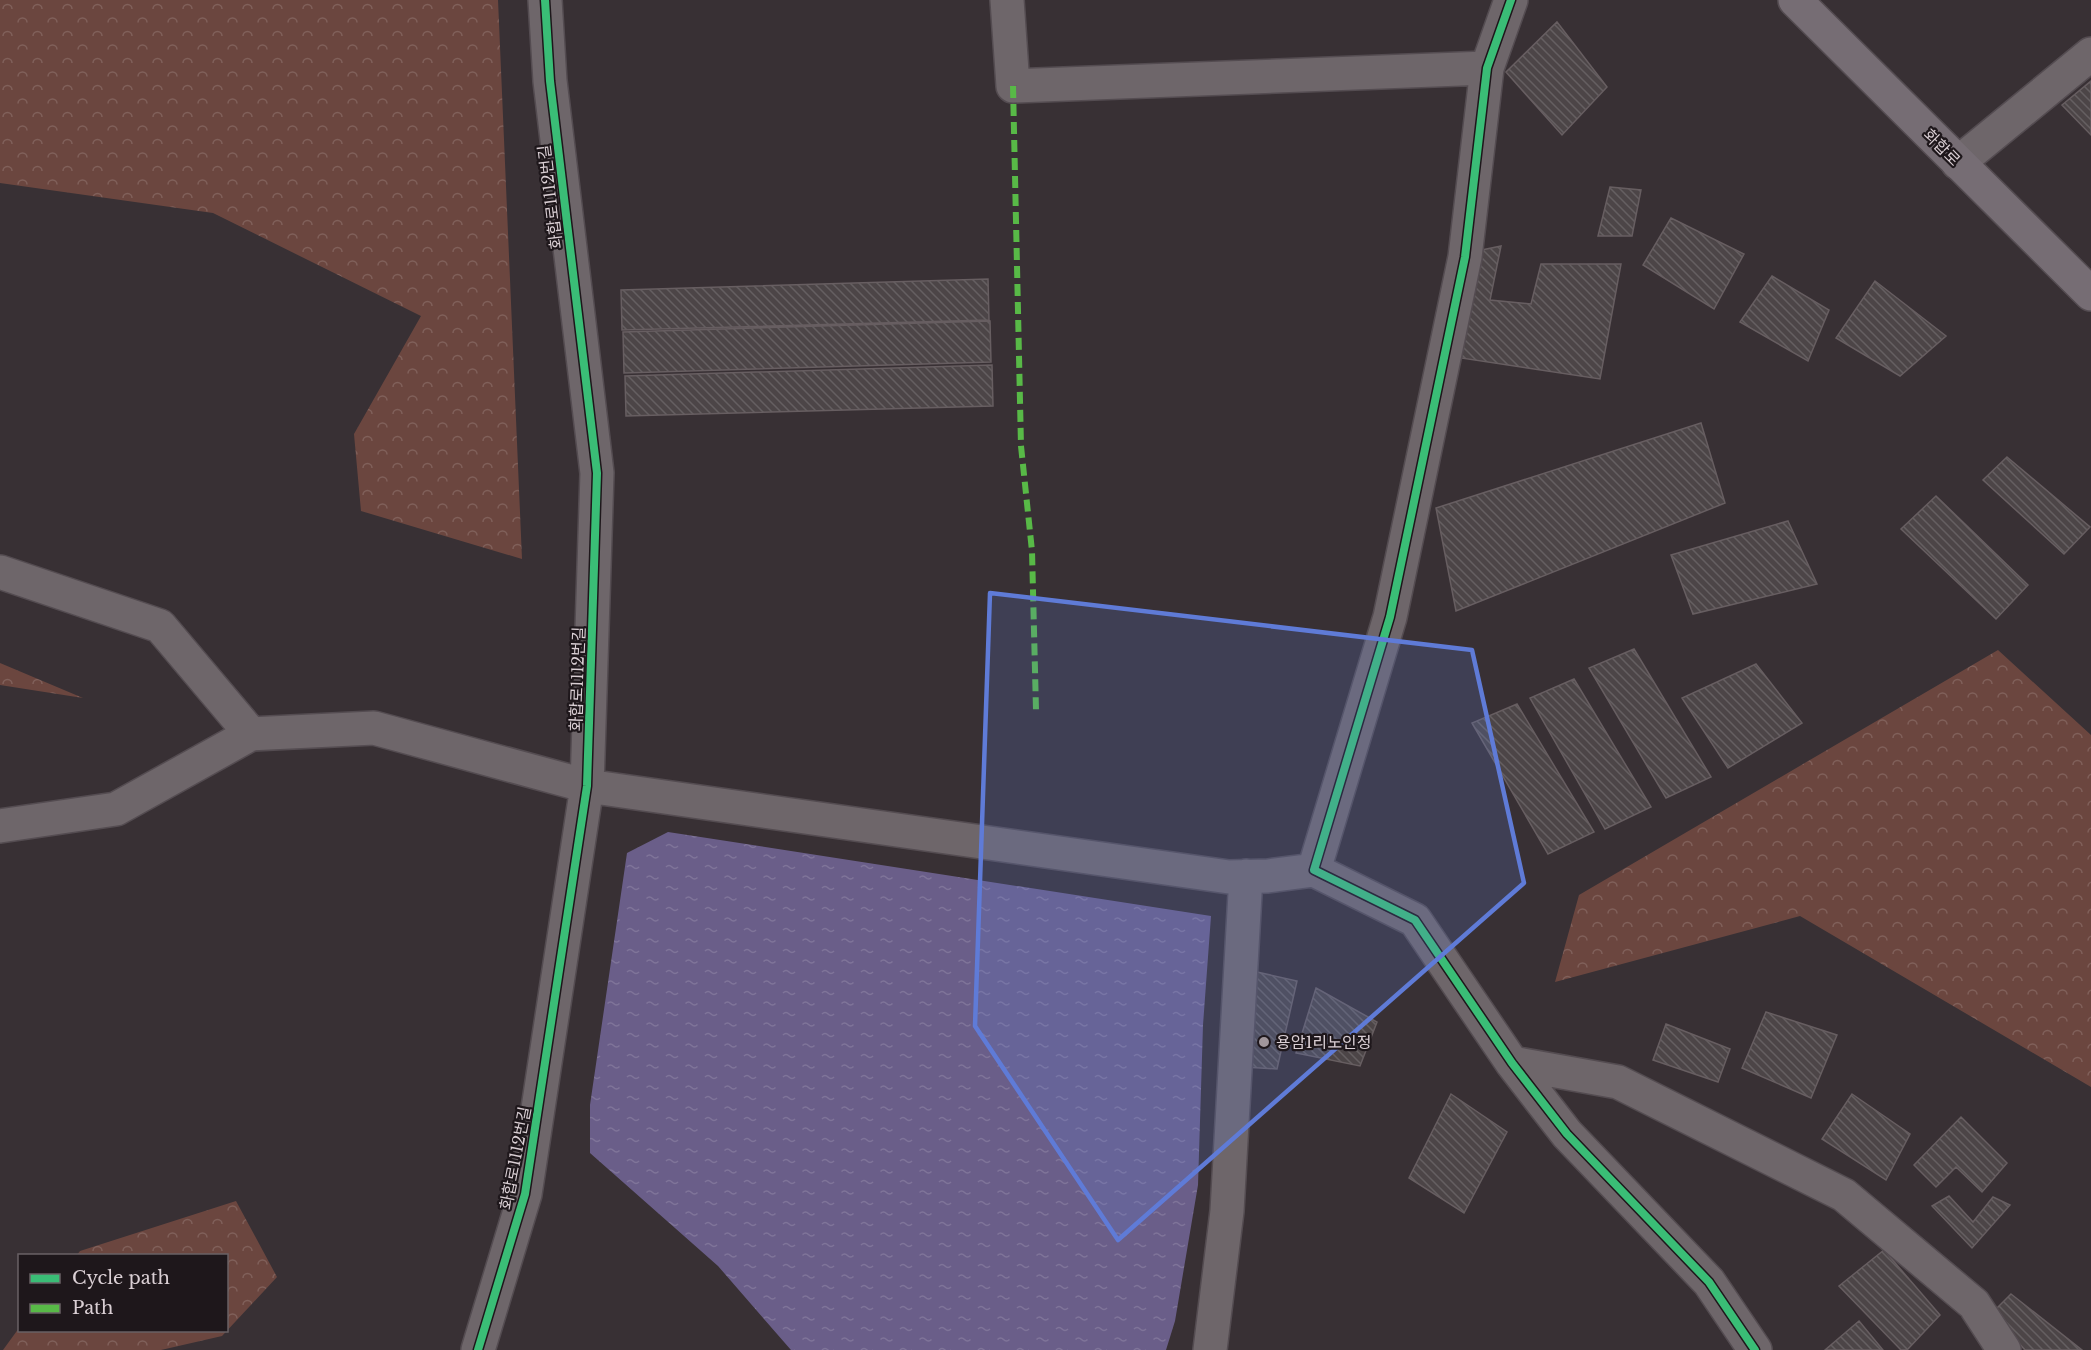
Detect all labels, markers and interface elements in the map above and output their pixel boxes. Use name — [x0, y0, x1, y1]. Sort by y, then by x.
street label: 화합로 — [1919, 124, 1965, 170]
street label: 화합로1112번길 — [534, 144, 566, 250]
street label: 화합로1112번길 — [565, 626, 589, 732]
place label: 용암1리노인정 — [1276, 1032, 1371, 1052]
marker: 용암1리노인정 — [1257, 1035, 1271, 1049]
street label: 화합로1112번길 — [495, 1105, 535, 1211]
legend — [18, 1254, 228, 1332]
text: Cycle path — [72, 1267, 170, 1289]
text: Path — [72, 1297, 113, 1319]

